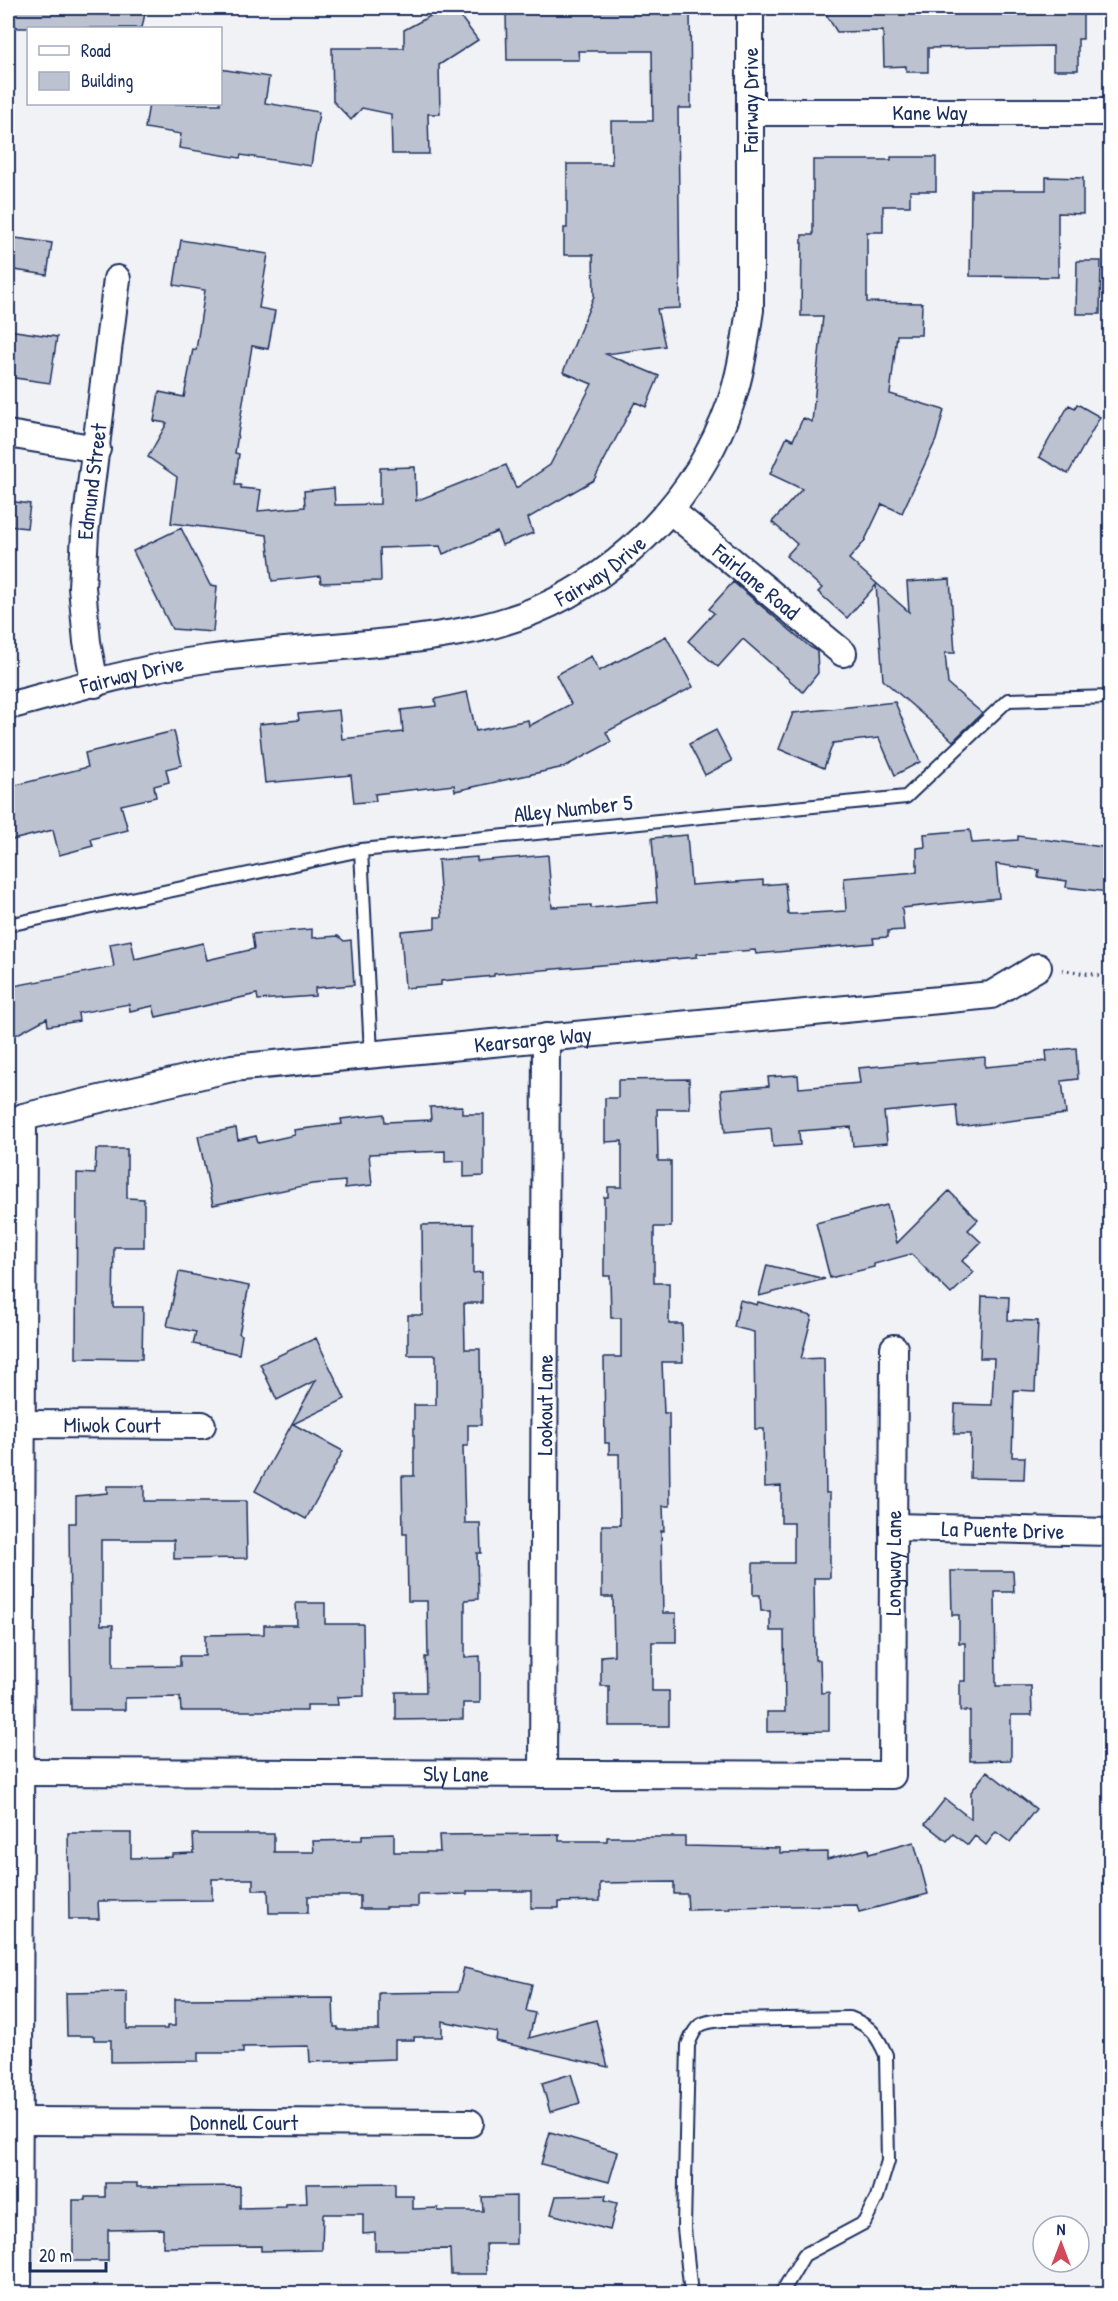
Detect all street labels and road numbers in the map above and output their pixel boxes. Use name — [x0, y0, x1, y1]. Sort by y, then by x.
street label: Fairway Drive — [735, 47, 765, 153]
street label: Kane Way — [892, 97, 968, 127]
street label: Edmund Street — [70, 421, 114, 540]
street label: Fairway Drive — [549, 528, 653, 614]
street label: Fairlane Road — [706, 536, 807, 627]
street label: Fairway Drive — [76, 648, 186, 701]
street label: Alley Number 5 — [512, 787, 634, 829]
street label: Kearsarge Way — [473, 1018, 593, 1060]
street label: Lookout Lane — [529, 1354, 560, 1456]
street label: Miwok Court — [63, 1409, 161, 1440]
street label: Longway Lane — [878, 1510, 908, 1616]
street label: La Puente Drive — [941, 1513, 1065, 1546]
street label: Sly Lane — [423, 1758, 489, 1789]
street label: Donnell Court — [190, 2107, 299, 2137]

